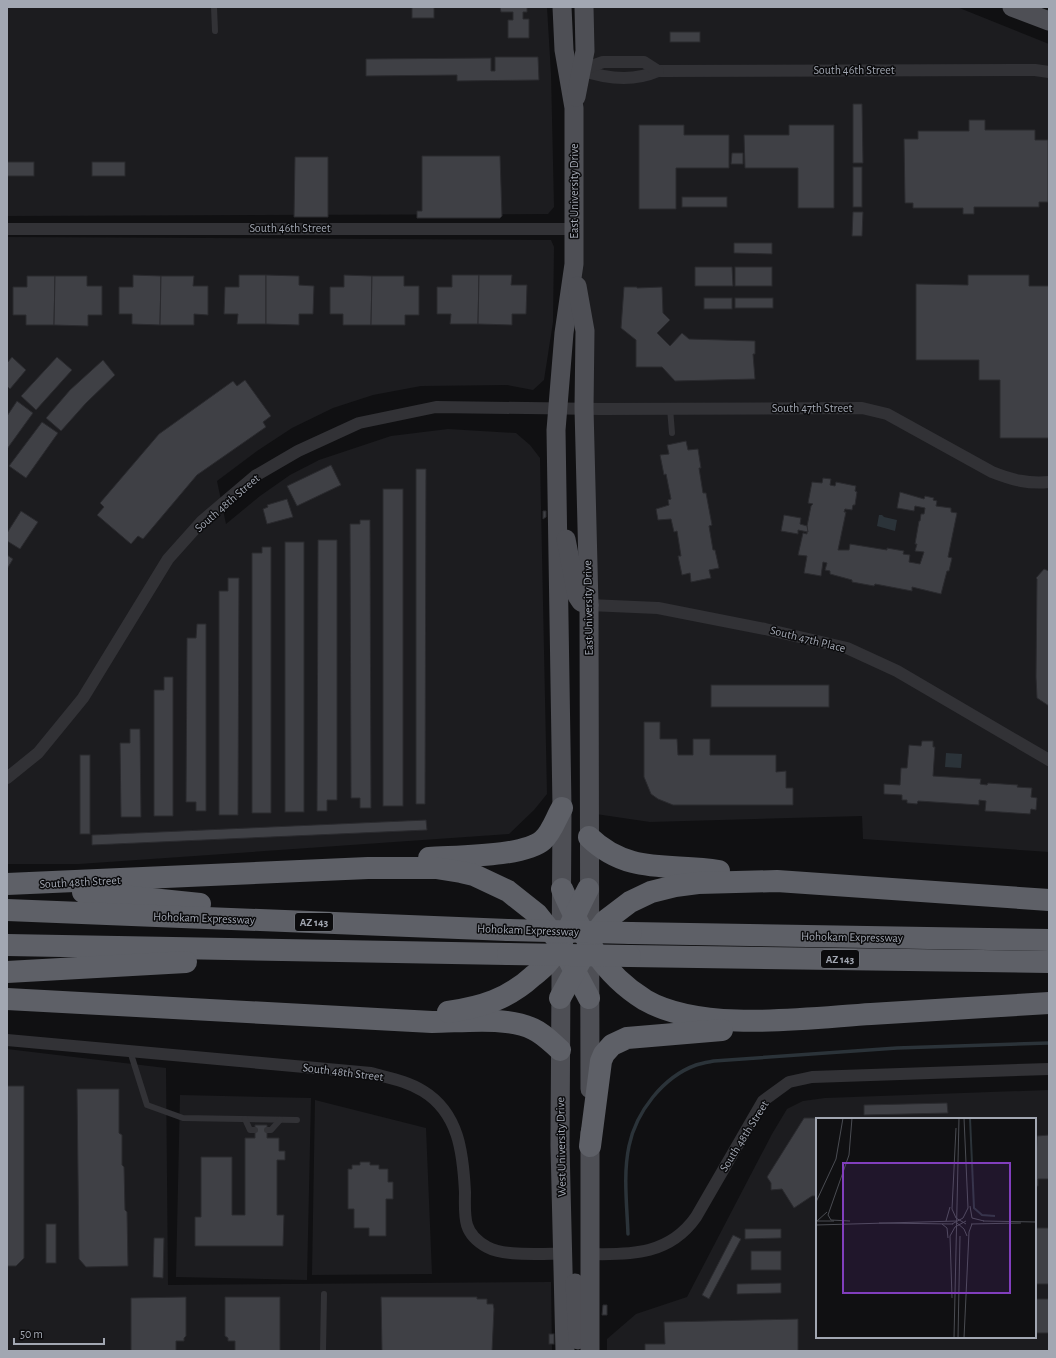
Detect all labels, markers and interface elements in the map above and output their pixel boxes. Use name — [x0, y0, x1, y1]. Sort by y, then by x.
street label: South 46th Street — [813, 64, 895, 76]
street label: East University Drive — [568, 143, 581, 239]
street label: South 46th Street — [249, 222, 331, 234]
street label: South 47th Street — [772, 402, 852, 414]
street label: South 48th Street — [192, 472, 262, 534]
street label: East University Drive — [581, 560, 596, 656]
street label: South 47th Place — [769, 624, 847, 654]
street label: South 48th Street — [39, 874, 121, 890]
street label: Hohokam Expressway — [153, 910, 255, 927]
road number: AZ 143 — [295, 913, 333, 931]
street label: Hohokam Expressway — [477, 922, 579, 939]
street label: Hohokam Expressway — [801, 930, 903, 945]
road number: AZ 143 — [821, 950, 859, 968]
street label: South 48th Street — [302, 1061, 384, 1083]
street label: West University Drive — [554, 1097, 569, 1197]
street label: South 48th Street — [717, 1098, 771, 1174]
inset map — [816, 1118, 1036, 1338]
scale bar — [14, 1320, 104, 1346]
text: 50 m — [20, 1328, 43, 1340]

